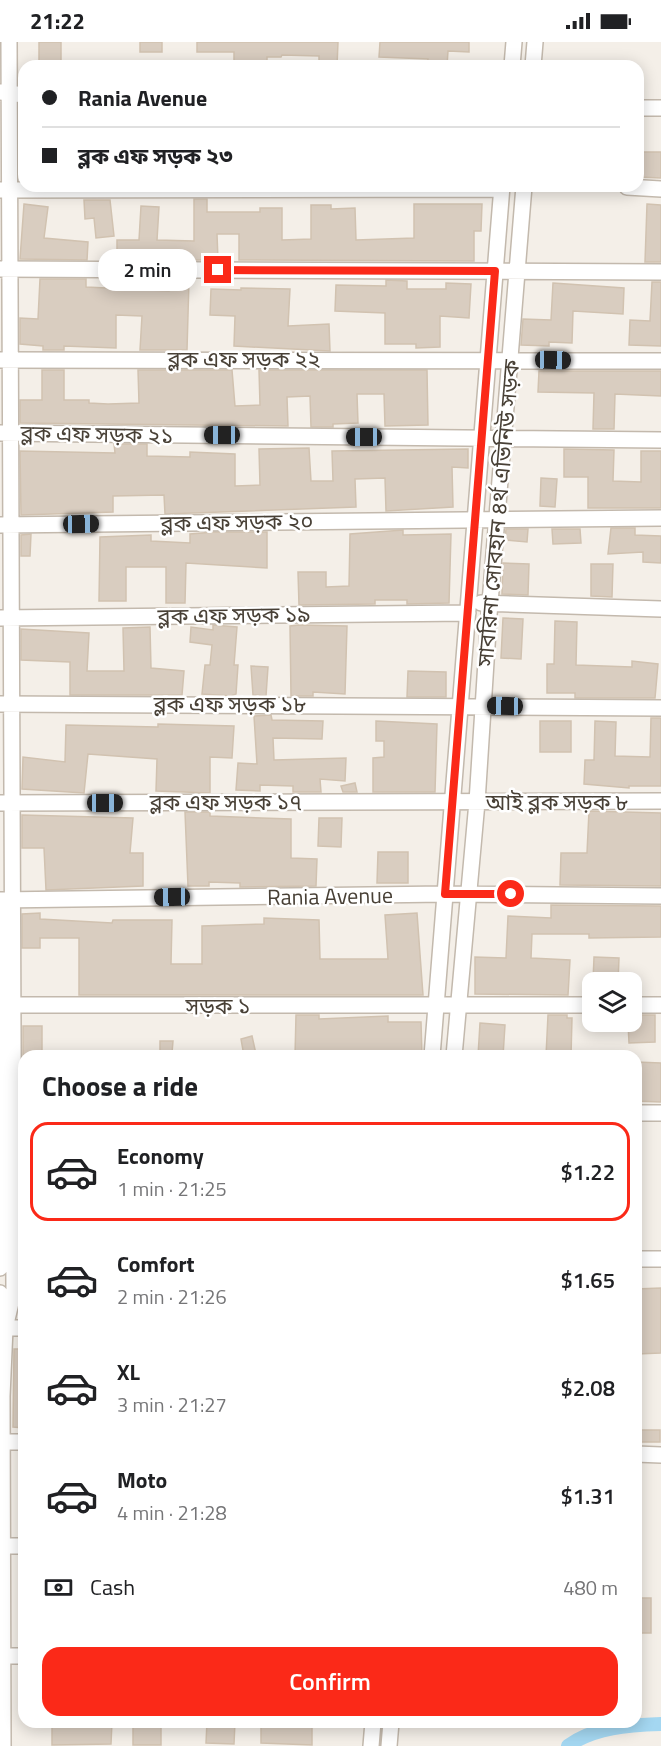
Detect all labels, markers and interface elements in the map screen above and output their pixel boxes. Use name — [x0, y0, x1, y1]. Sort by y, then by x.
text: 21:22 — [30, 4, 85, 38]
text: Rania Avenue — [78, 81, 207, 115]
text: ব্লক এফ সড়ক ২৩ — [78, 139, 233, 173]
callout: 2 min — [98, 249, 197, 291]
text: 2 min — [123, 254, 172, 285]
route end — [204, 256, 231, 283]
street label: ব্লক এফ সড়ক ২২ — [167, 342, 320, 376]
car — [535, 351, 571, 369]
street label: সাবরিনা সোবহান ৪র্থ এভিনিউ সড়ক — [468, 358, 528, 669]
street label: ব্লক এফ সড়ক ২১ — [19, 416, 174, 452]
car — [204, 426, 240, 444]
car — [346, 428, 382, 446]
street label: ব্লক এফ সড়ক ২০ — [159, 504, 314, 540]
car — [63, 515, 99, 533]
street label: ব্লক এফ সড়ক ১৯ — [156, 597, 311, 633]
street label: ব্লক এফ সড়ক ১৮ — [153, 687, 306, 721]
car — [487, 697, 523, 715]
street label: ব্লক এফ সড়ক ১৭ — [149, 785, 302, 819]
street label: আই ব্লক সড়ক ৮ — [485, 785, 628, 819]
car — [87, 794, 123, 812]
street label: Rania Avenue — [267, 878, 393, 914]
route start — [497, 880, 524, 907]
car — [154, 888, 190, 906]
map controls — [582, 972, 642, 1032]
button: layers — [582, 972, 642, 1032]
street label: সড়ক ১ — [185, 989, 251, 1023]
text: Choose a ride — [42, 1065, 198, 1106]
text: Economy — [117, 1139, 204, 1173]
icon: car — [45, 1145, 99, 1199]
text: $1.22 — [560, 1155, 615, 1189]
text: 1 min · 21:25 — [117, 1173, 227, 1204]
text: Comfort — [117, 1247, 195, 1281]
icon: car — [45, 1253, 99, 1307]
text: $1.65 — [560, 1263, 615, 1297]
text: 2 min · 21:26 — [117, 1281, 227, 1312]
text: XL — [117, 1355, 140, 1389]
icon: car — [45, 1361, 99, 1415]
text: $2.08 — [560, 1371, 615, 1405]
text: 3 min · 21:27 — [117, 1389, 227, 1420]
text: Moto — [117, 1463, 167, 1497]
icon: car — [45, 1469, 99, 1523]
text: $1.31 — [560, 1479, 615, 1513]
text: 4 min · 21:28 — [117, 1497, 227, 1528]
text: Cash — [90, 1570, 135, 1604]
icon: cash — [42, 1571, 75, 1604]
text: 480 m — [563, 1572, 618, 1603]
button: Confirm — [42, 1647, 618, 1716]

